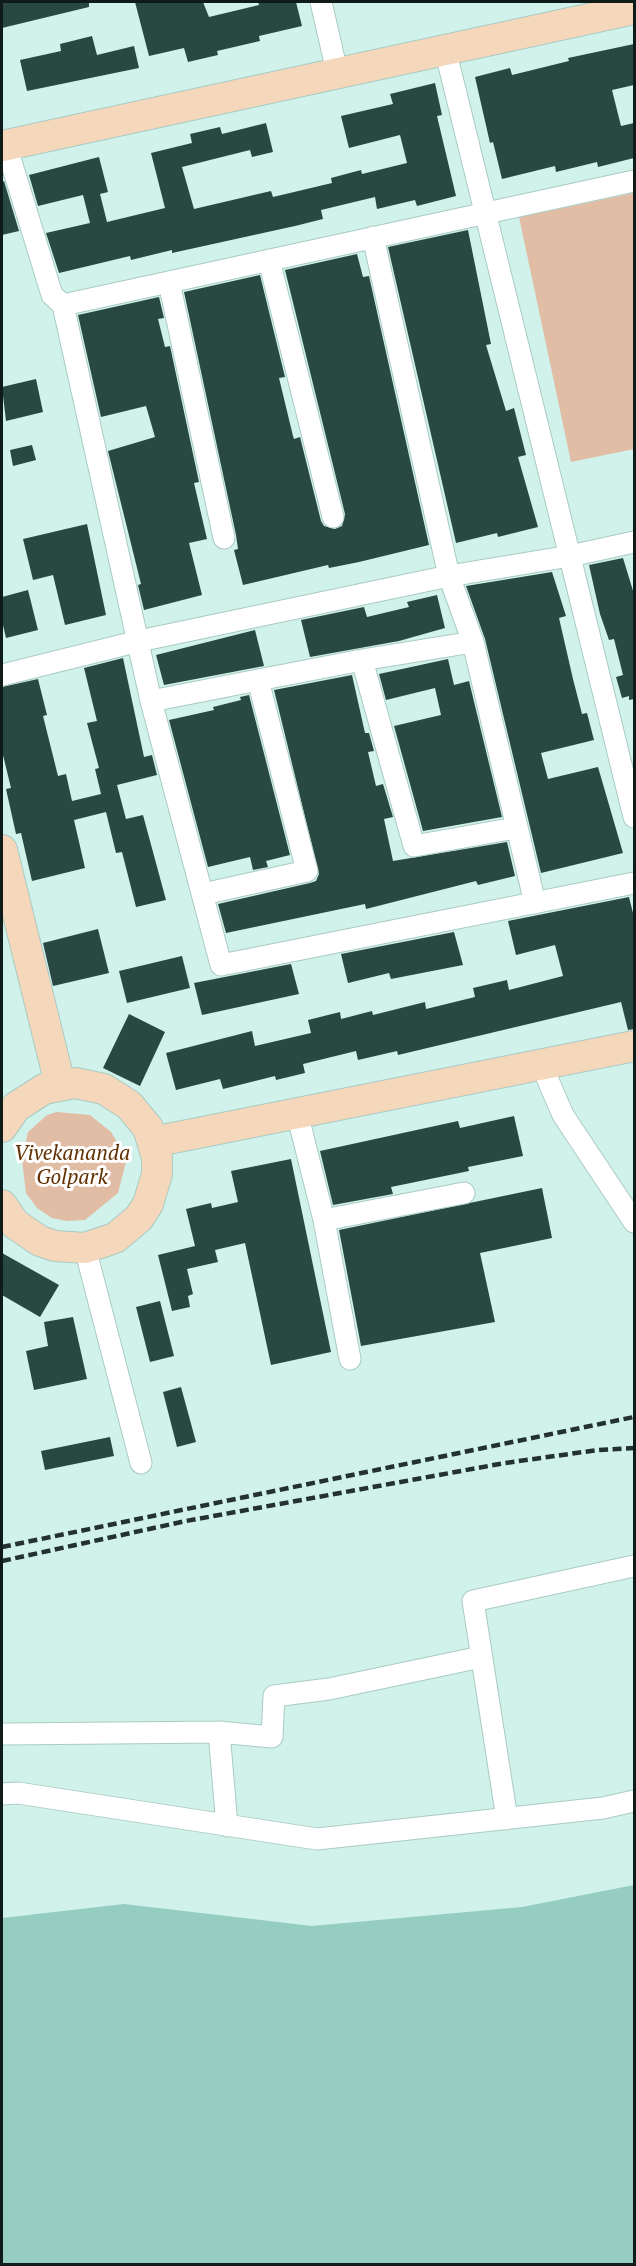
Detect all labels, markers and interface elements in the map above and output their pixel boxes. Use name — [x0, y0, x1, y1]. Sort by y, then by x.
park label: Vivekananda Golpark — [14, 1141, 130, 1191]

